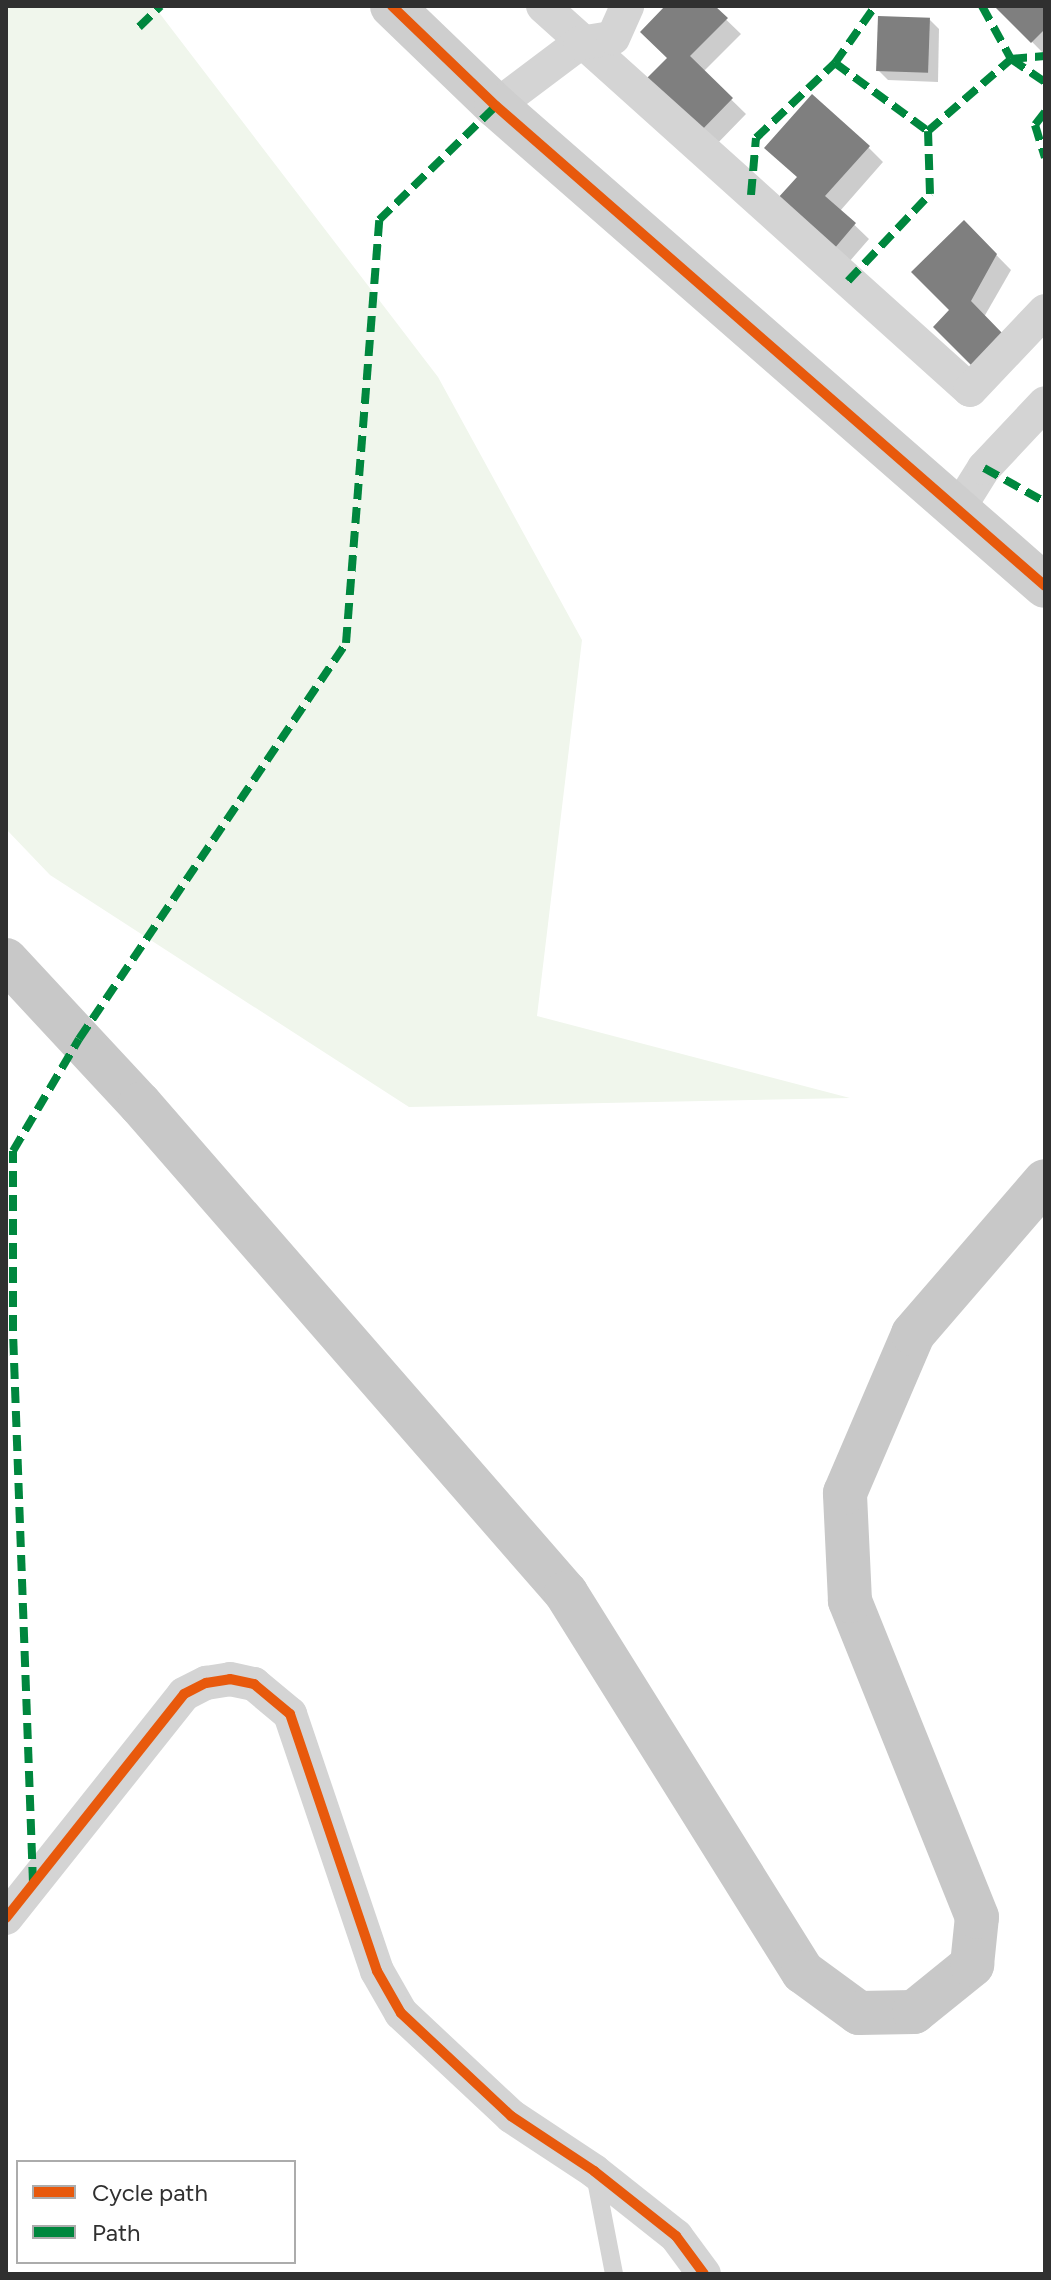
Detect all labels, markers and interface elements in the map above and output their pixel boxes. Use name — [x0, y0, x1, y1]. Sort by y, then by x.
legend — [16, 2160, 296, 2264]
text: Cycle path — [92, 2178, 208, 2207]
text: Path — [92, 2218, 140, 2247]

